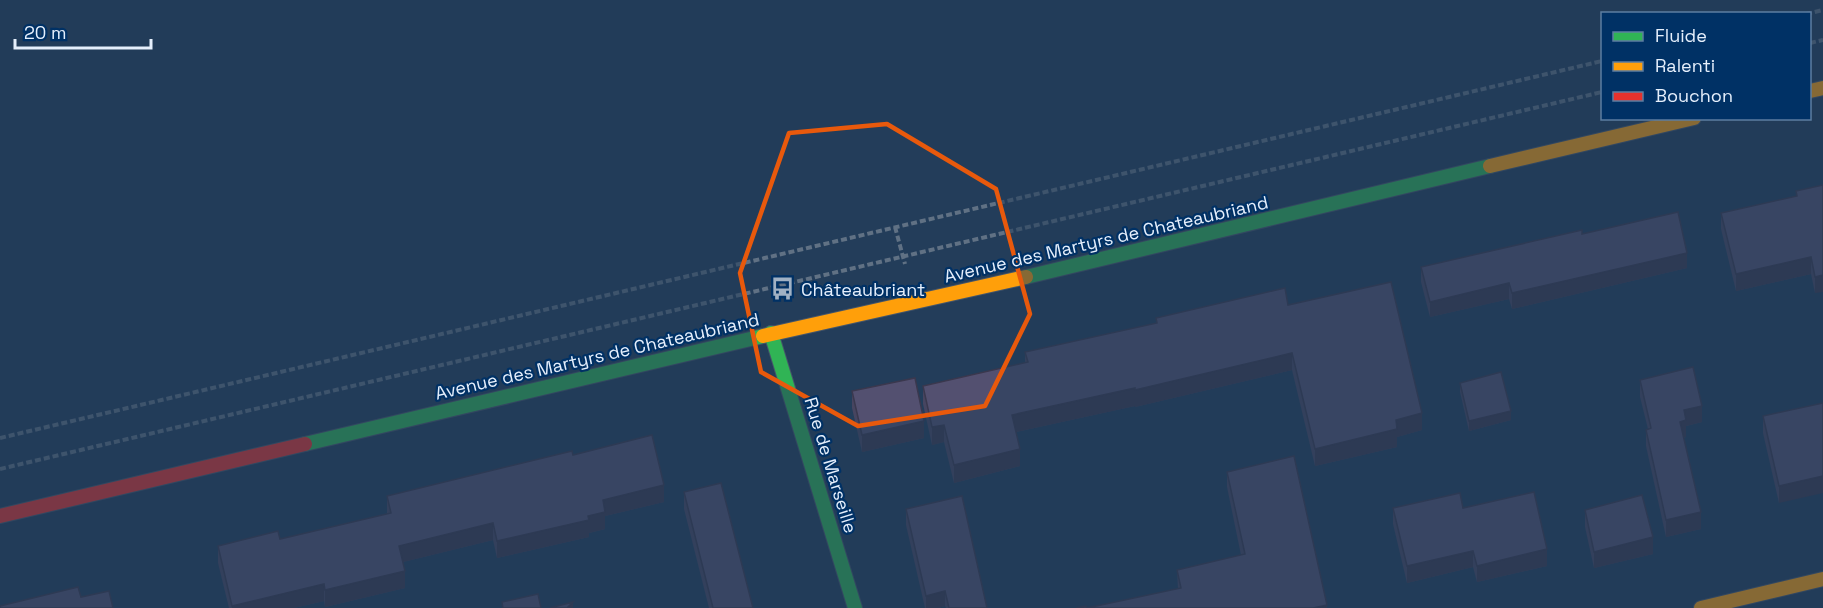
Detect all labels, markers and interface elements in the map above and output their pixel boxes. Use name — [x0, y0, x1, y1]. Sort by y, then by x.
scale bar — [15, 12, 152, 50]
legend — [1601, 12, 1811, 120]
text: 20 m — [24, 21, 67, 44]
text: Fluide — [1655, 24, 1707, 47]
text: Ralenti — [1655, 54, 1715, 77]
text: Bouchon — [1655, 84, 1733, 107]
street label: Avenue des Martyrs de Chateaubriand — [942, 190, 1270, 288]
bus stop icon: Châteaubriant — [770, 276, 796, 302]
place label: Châteaubriant — [801, 278, 925, 301]
street label: Avenue des Martyrs de Chateaubriand — [433, 307, 761, 405]
street label: Rue de Marseille — [799, 394, 863, 536]

